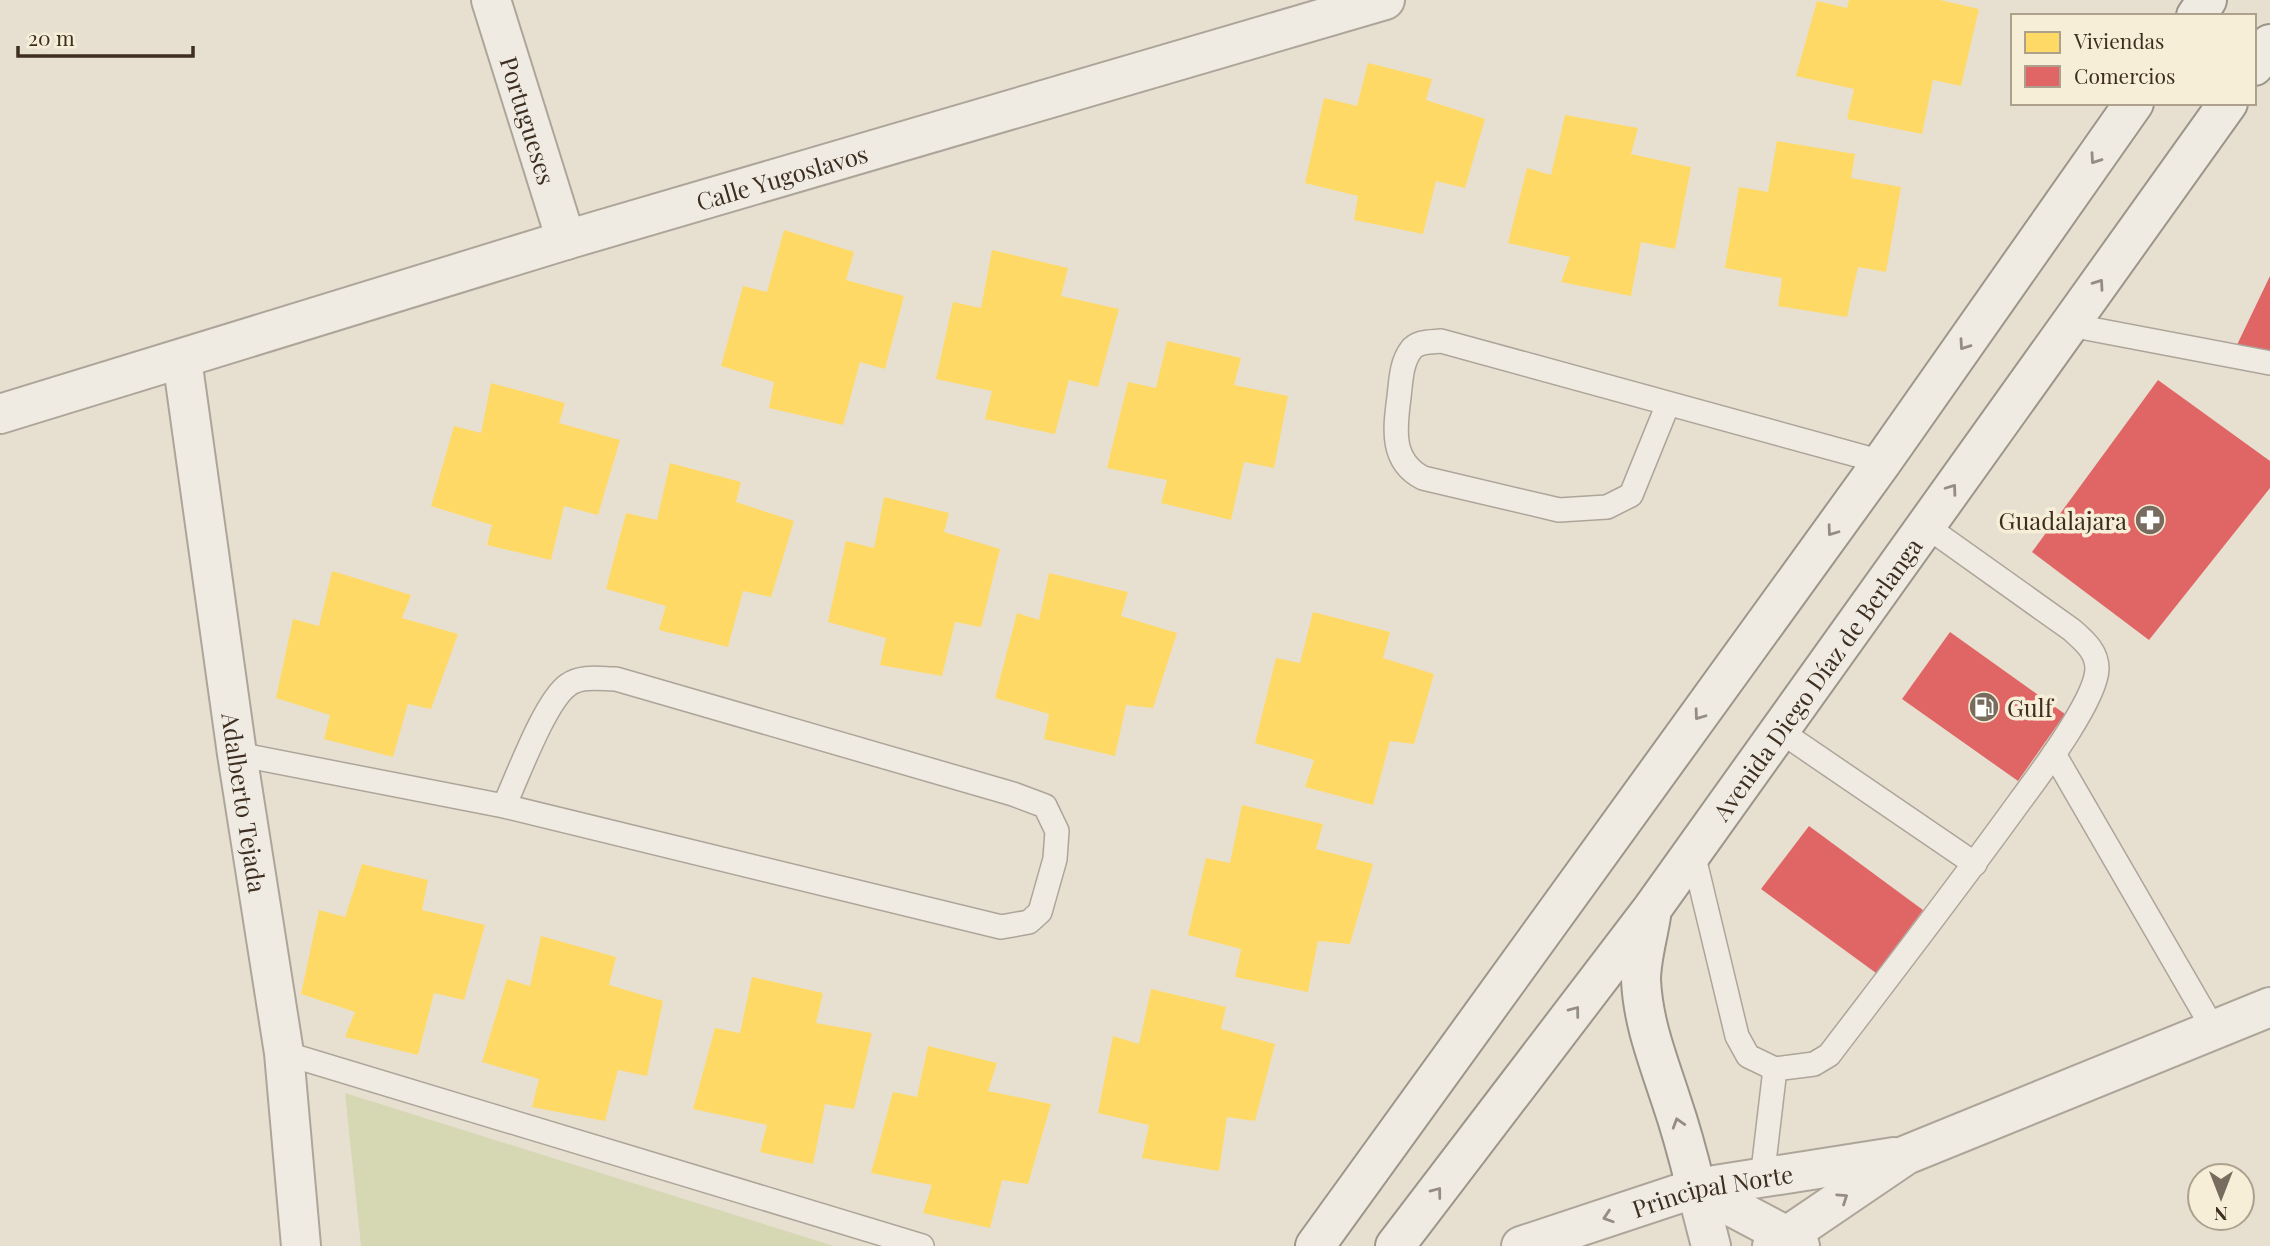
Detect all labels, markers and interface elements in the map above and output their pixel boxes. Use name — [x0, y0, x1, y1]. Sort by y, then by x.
scale bar — [18, 14, 192, 58]
legend — [2011, 14, 2256, 105]
text: 20 m — [28, 23, 75, 51]
text: Viviendas — [2073, 26, 2164, 54]
street label: Portugueses — [494, 52, 564, 188]
text: Comercios — [2074, 61, 2175, 89]
street label: Calle Yugoslavos — [692, 136, 871, 217]
one-way arrow — [2091, 151, 2103, 164]
one-way arrow — [2091, 279, 2103, 292]
one-way arrow — [1960, 337, 1972, 350]
one-way arrow — [1944, 484, 1956, 497]
pharmacy icon: Guadalajara — [2133, 503, 2167, 537]
place label: Guadalajara — [1999, 504, 2127, 536]
one-way arrow — [1828, 523, 1840, 535]
street label: Avenida Diego Díaz de Berlanga — [1704, 531, 1929, 827]
fuel station icon: Gulf — [1967, 690, 2001, 724]
place label: Gulf — [2007, 691, 2055, 723]
one-way arrow — [1695, 707, 1707, 720]
street label: Adalberto Tejada — [215, 710, 275, 895]
one-way arrow — [1566, 1006, 1579, 1019]
one-way arrow — [1672, 1117, 1687, 1129]
street label: Principal Norte — [1628, 1157, 1795, 1224]
north arrow — [2186, 1162, 2256, 1232]
one-way arrow — [1428, 1187, 1441, 1199]
one-way arrow — [1836, 1193, 1849, 1206]
text: N — [2214, 1202, 2228, 1228]
one-way arrow — [1603, 1209, 1615, 1224]

